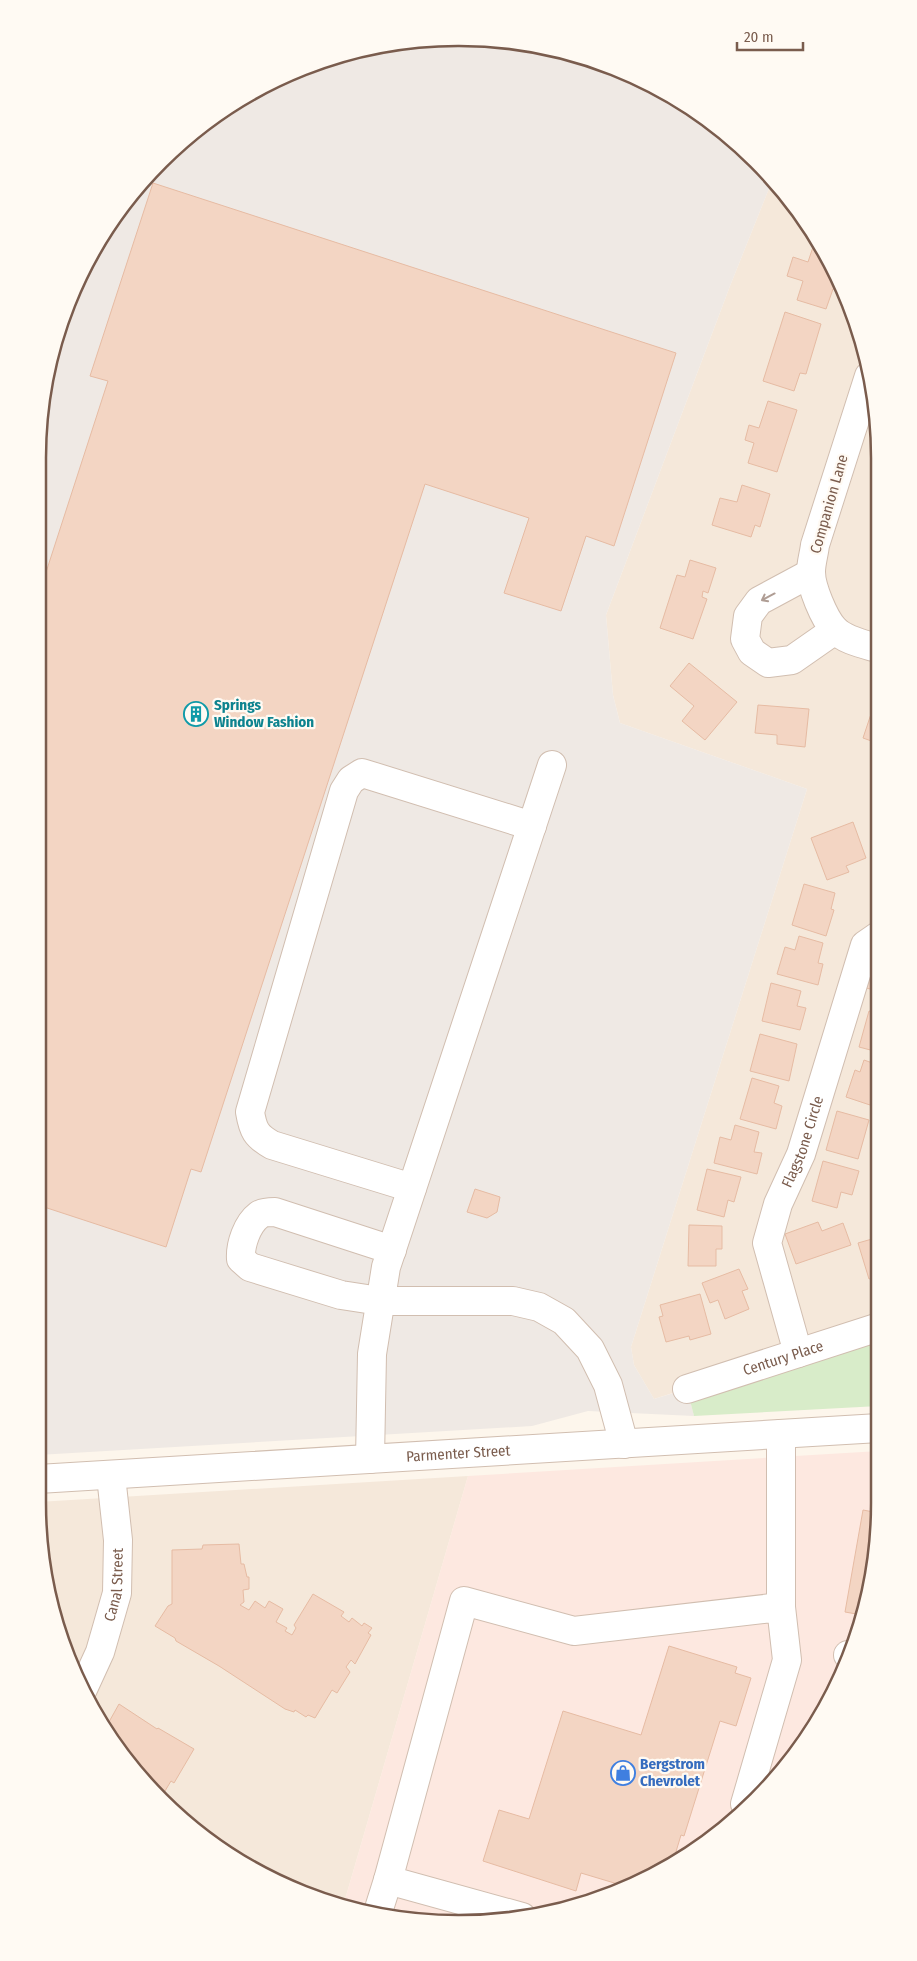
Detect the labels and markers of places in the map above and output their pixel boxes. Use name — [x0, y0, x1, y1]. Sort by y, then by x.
place label: Springs Window Fashion — [214, 696, 314, 731]
building icon: Springs Window Fashion — [183, 701, 209, 727]
place label: Bergstrom Chevrolet — [640, 1755, 705, 1790]
shop icon: Bergstrom Chevrolet — [610, 1760, 636, 1786]

